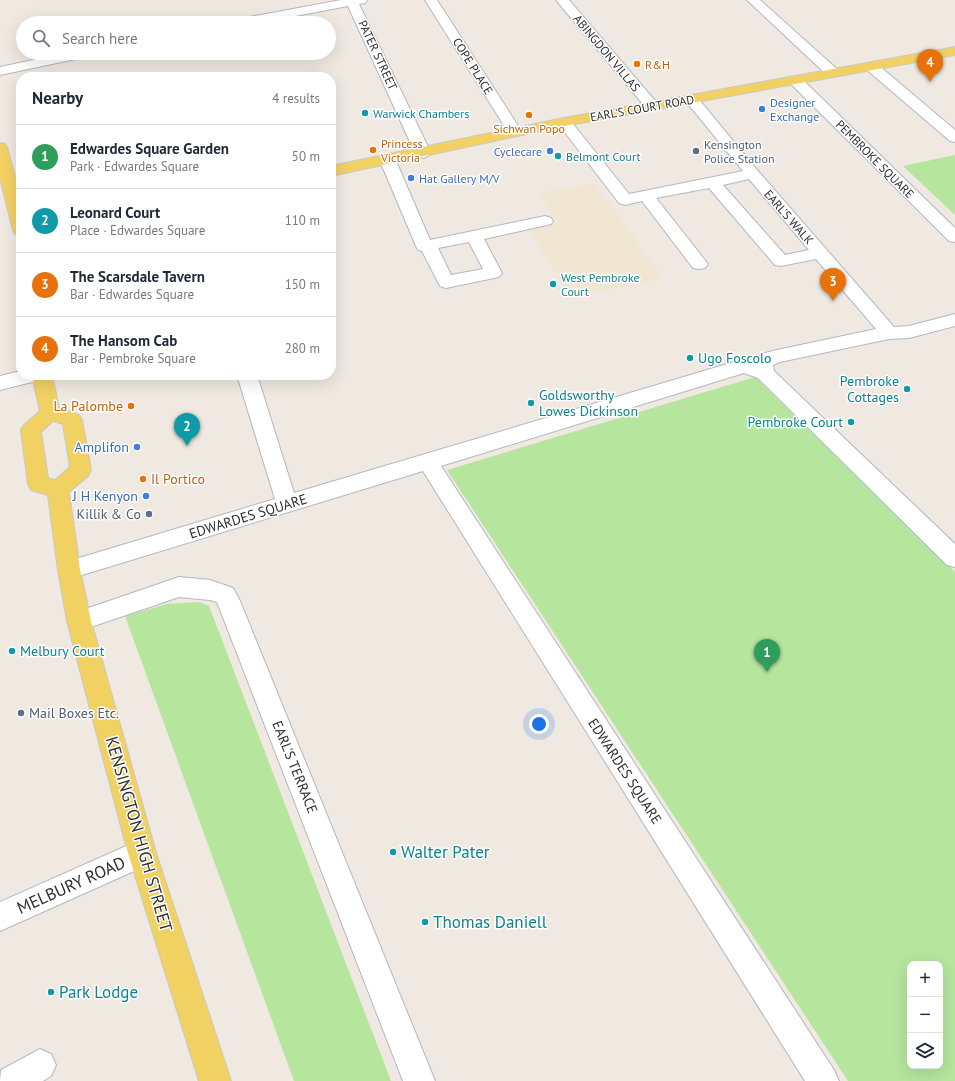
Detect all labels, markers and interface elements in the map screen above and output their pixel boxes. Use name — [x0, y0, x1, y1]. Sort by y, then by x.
street label: ABINGDON VILLAS — [570, 11, 644, 95]
search box — [16, 16, 336, 60]
street label: PATER STREET — [355, 18, 401, 93]
icon: search — [30, 27, 52, 49]
text: Search here — [62, 29, 138, 48]
street label: COPE PLACE — [450, 35, 496, 97]
pin: 4 — [917, 49, 943, 82]
place label: R&H — [645, 57, 670, 72]
marker: R&H — [632, 59, 642, 69]
text: Nearby — [32, 87, 83, 109]
text: 4 results — [272, 90, 320, 107]
street label: EARL'S COURT ROAD — [589, 91, 695, 125]
place label: Designer Exchange — [770, 95, 819, 124]
marker: Designer Exchange — [757, 104, 767, 114]
place label: Warwick Chambers — [373, 106, 469, 121]
marker: Warwick Chambers — [360, 108, 370, 118]
marker: Sichwan Popo — [524, 110, 534, 120]
street label: PEMBROKE SQUARE — [833, 117, 917, 201]
place label: Sichwan Popo — [493, 121, 565, 136]
place label: Princess Victoria — [380, 136, 422, 165]
place label: Kensington Police Station — [704, 137, 775, 166]
text: Edwardes Square Garden — [70, 139, 229, 158]
place label: Cyclecare — [494, 144, 542, 159]
marker: Princess Victoria — [368, 145, 378, 155]
marker: Cyclecare — [545, 146, 555, 156]
marker: Kensington Police Station — [691, 146, 701, 156]
text: 1 — [41, 148, 49, 165]
text: 50 m — [292, 148, 320, 165]
place label: Belmont Court — [566, 149, 640, 164]
marker: Belmont Court — [553, 151, 563, 161]
text: Park · Edwardes Square — [70, 158, 199, 175]
place label: Hat Gallery M/V — [419, 171, 500, 186]
marker: Hat Gallery M/V — [406, 173, 416, 183]
street label: EARL'S WALK — [761, 187, 817, 247]
text: Leonard Court — [70, 203, 160, 222]
text: 2 — [41, 212, 49, 229]
text: 110 m — [285, 212, 320, 229]
text: Place · Edwardes Square — [70, 222, 205, 239]
text: The Scarsdale Tavern — [70, 267, 205, 286]
pin: 3 — [820, 268, 846, 301]
place label: West Pembroke Court — [561, 270, 640, 299]
text: 3 — [41, 276, 49, 293]
text: 150 m — [285, 276, 320, 293]
marker: West Pembroke Court — [548, 279, 558, 289]
text: Bar · Edwardes Square — [70, 286, 194, 303]
text: The Hansom Cab — [70, 331, 177, 350]
text: 4 — [41, 340, 49, 357]
text: 280 m — [285, 340, 320, 357]
place label: Ugo Foscolo — [698, 349, 772, 367]
text: Bar · Pembroke Square — [70, 350, 196, 367]
marker: Ugo Foscolo — [685, 353, 695, 363]
place label: Pembroke Cottages — [840, 372, 899, 406]
marker: Pembroke Cottages — [902, 384, 912, 394]
place label: Goldsworthy Lowes Dickinson — [539, 386, 638, 420]
place label: La Palombe — [53, 397, 123, 415]
marker: Goldsworthy Lowes Dickinson — [526, 398, 536, 408]
marker: La Palombe — [126, 401, 136, 411]
pin: 2 — [174, 413, 200, 446]
place label: Pembroke Court — [748, 413, 843, 431]
marker: Pembroke Court — [846, 417, 856, 427]
place label: Amplifon — [75, 438, 129, 456]
marker: Amplifon — [132, 442, 142, 452]
place label: Il Portico — [151, 470, 205, 488]
marker: Il Portico — [138, 474, 148, 484]
place label: J H Kenyon — [72, 487, 138, 505]
street label: EDWARDES SQUARE — [187, 490, 309, 542]
marker: J H Kenyon — [141, 491, 151, 501]
place label: Killik & Co — [77, 505, 141, 523]
marker: Killik & Co — [144, 509, 154, 519]
pin: 1 — [754, 639, 780, 672]
place label: Melbury Court — [20, 642, 105, 660]
marker: Melbury Court — [7, 646, 17, 656]
place label: Mail Boxes Etc. — [29, 704, 119, 722]
marker: Mail Boxes Etc. — [16, 708, 26, 718]
your location — [529, 714, 549, 734]
street label: EDWARDES SQUARE — [584, 715, 666, 827]
street label: EARL'S TERRACE — [268, 718, 322, 816]
street label: KENSINGTON HIGH STREET — [101, 734, 178, 935]
place label: Walter Pater — [401, 841, 490, 863]
marker: Walter Pater — [388, 847, 398, 857]
street label: MELBURY ROAD — [13, 851, 129, 919]
place label: Thomas Daniell — [433, 911, 547, 933]
marker: Thomas Daniell — [420, 917, 430, 927]
map controls — [907, 961, 943, 1069]
button: + — [907, 961, 943, 997]
place label: Park Lodge — [59, 981, 138, 1003]
marker: Park Lodge — [46, 987, 56, 997]
button: − — [907, 997, 943, 1033]
button: layers — [907, 1033, 943, 1069]

